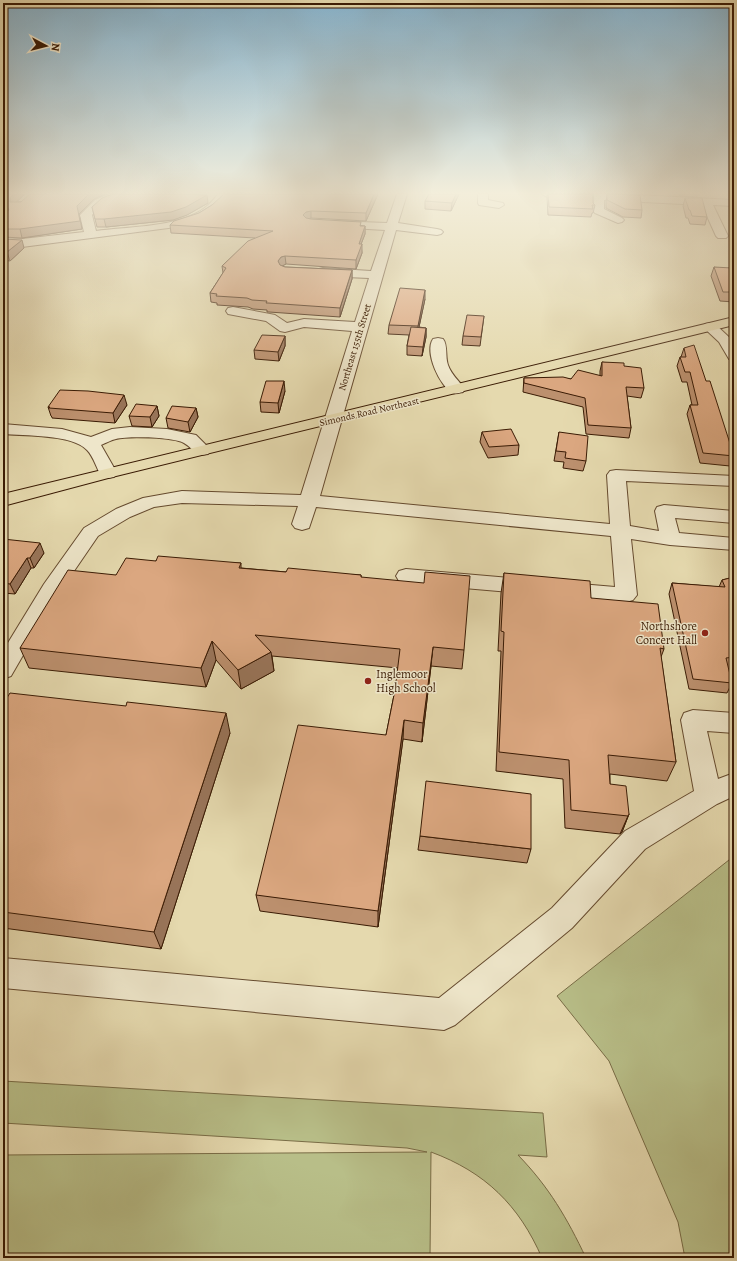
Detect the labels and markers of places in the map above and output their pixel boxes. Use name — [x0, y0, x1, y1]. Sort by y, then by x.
place label: Northshore Concert Hall — [636, 618, 697, 648]
marker: Northshore Concert Hall — [700, 628, 710, 638]
place label: Inglemoor High School — [376, 666, 436, 696]
marker: Inglemoor High School — [363, 676, 373, 686]

